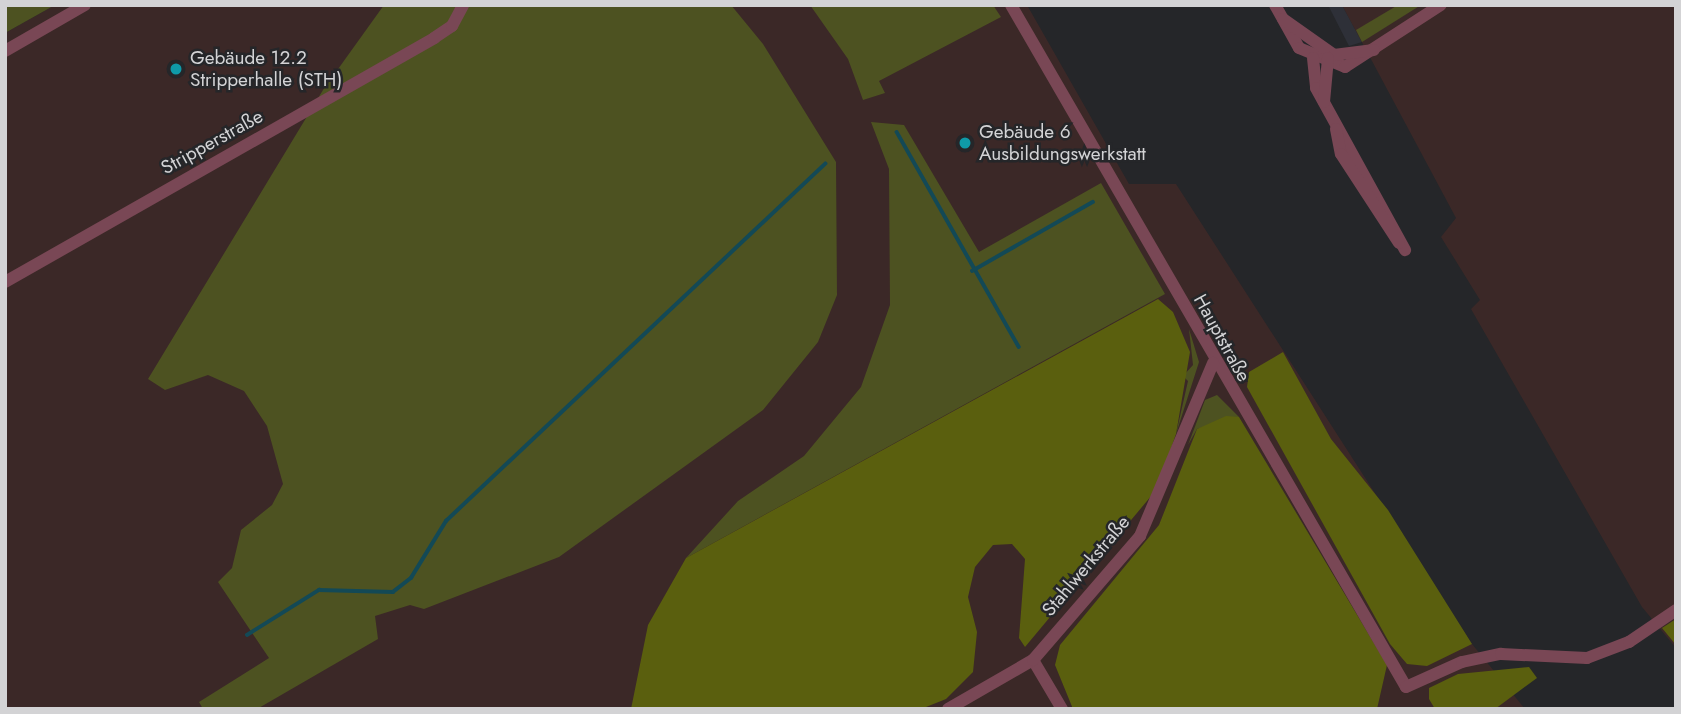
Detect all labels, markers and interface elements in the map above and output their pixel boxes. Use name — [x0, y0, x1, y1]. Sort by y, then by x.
place label: Gebäude 12.2 Stripperhalle (STH) — [190, 47, 342, 91]
marker: Gebäude 12.2 Stripperhalle (STH) — [168, 61, 184, 77]
street label: Stripperstraße — [157, 105, 267, 179]
place label: Gebäude 6 Ausbildungswerkstatt — [979, 121, 1146, 165]
marker: Gebäude 6 Ausbildungswerkstatt — [957, 135, 973, 151]
street label: Hauptstraße — [1189, 290, 1255, 386]
street label: Stahlwerkstraße — [1037, 511, 1135, 621]

